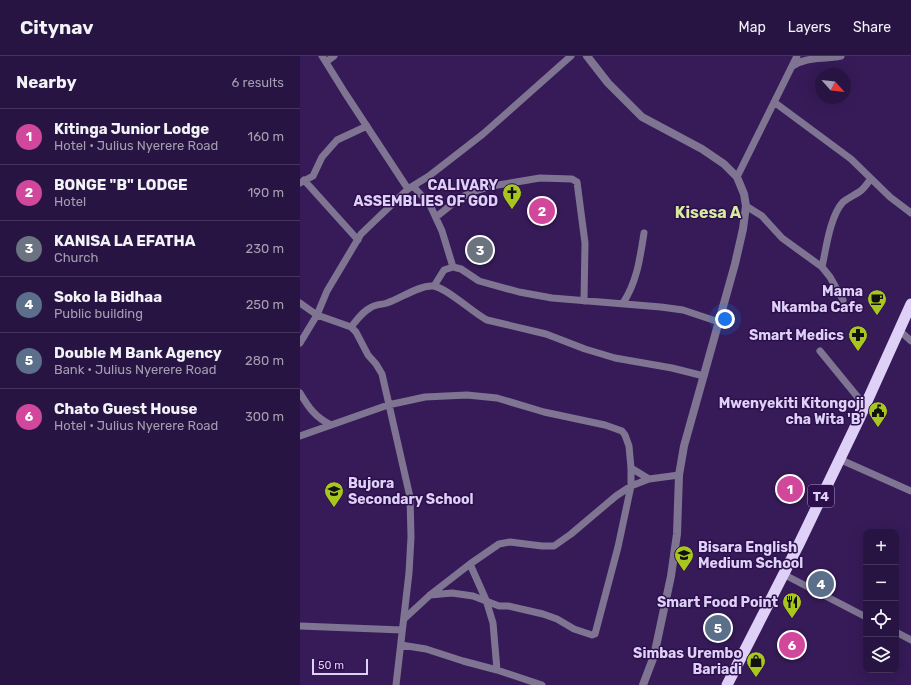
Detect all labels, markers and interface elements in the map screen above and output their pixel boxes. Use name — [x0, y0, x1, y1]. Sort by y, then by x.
text: Citynav — [20, 16, 93, 39]
text: Map — [739, 19, 766, 36]
text: Layers — [788, 19, 831, 36]
text: Share — [853, 19, 891, 36]
north arrow — [815, 68, 851, 104]
text: Nearby — [16, 72, 77, 92]
text: 6 results — [232, 75, 284, 90]
text: Kitinga Junior Lodge — [54, 120, 209, 138]
text: 1 — [26, 129, 32, 144]
text: 160 m — [248, 129, 284, 144]
text: Hotel · Julius Nyerere Road — [54, 138, 218, 153]
text: BONGE "B" LODGE — [54, 176, 188, 194]
place label: CALIVARY ASSEMBLIES OF GOD — [354, 177, 498, 210]
church icon: CALIVARY ASSEMBLIES OF GOD — [501, 182, 523, 210]
text: 2 — [25, 185, 33, 200]
text: 190 m — [248, 185, 284, 200]
text: Hotel — [54, 194, 86, 209]
pin: 2 — [529, 196, 555, 226]
district label: Kisesa A — [675, 203, 742, 222]
text: KANISA LA EFATHA — [54, 232, 195, 250]
pin: 3 — [467, 235, 493, 265]
text: 3 — [25, 241, 33, 256]
text: 230 m — [246, 241, 284, 256]
text: Church — [54, 250, 98, 265]
place label: Mama Nkamba Cafe — [771, 283, 863, 316]
text: Soko la Bidhaa — [54, 288, 162, 306]
cafe icon: Mama Nkamba Cafe — [866, 288, 888, 316]
text: 4 — [25, 297, 33, 312]
text: 250 m — [246, 297, 284, 312]
text: Public building — [54, 306, 143, 321]
your location — [715, 309, 735, 329]
pharmacy icon: Smart Medics — [847, 324, 869, 352]
place label: Smart Medics — [749, 327, 844, 344]
text: Double M Bank Agency — [54, 344, 222, 362]
text: 5 — [25, 353, 33, 368]
text: 280 m — [245, 353, 284, 368]
text: Bank · Julius Nyerere Road — [54, 362, 216, 377]
place label: Mwenyekiti Kitongoji cha Wita 'B' — [719, 395, 864, 428]
text: Chato Guest House — [54, 400, 197, 418]
public building icon: Mwenyekiti Kitongoji cha Wita 'B' — [867, 400, 889, 428]
text: 6 — [25, 409, 33, 424]
text: 300 m — [245, 409, 284, 424]
text: Hotel · Julius Nyerere Road — [54, 418, 218, 433]
pin: 1 — [777, 474, 803, 504]
place label: Bujora Secondary School — [348, 475, 474, 508]
school or university icon: Bujora Secondary School — [323, 480, 345, 508]
road number: T4 — [808, 485, 834, 507]
map controls — [863, 529, 899, 673]
button: + — [863, 529, 899, 565]
place label: Bisara English Medium School — [698, 539, 803, 572]
school or university icon: Bisara English Medium School — [673, 544, 695, 572]
button: − — [863, 565, 899, 601]
pin: 4 — [808, 569, 834, 599]
restaurant icon: Smart Food Point — [781, 591, 803, 619]
place label: Smart Food Point — [657, 594, 778, 611]
button: locate — [863, 601, 899, 637]
pin: 5 — [705, 613, 731, 643]
pin: 6 — [779, 630, 805, 660]
button: layers — [863, 637, 899, 673]
place label: Simbas Urembo Bariadi — [633, 645, 742, 678]
shop icon: Simbas Urembo Bariadi — [745, 650, 767, 678]
scale bar — [312, 657, 368, 676]
text: 50 m — [318, 659, 344, 672]

